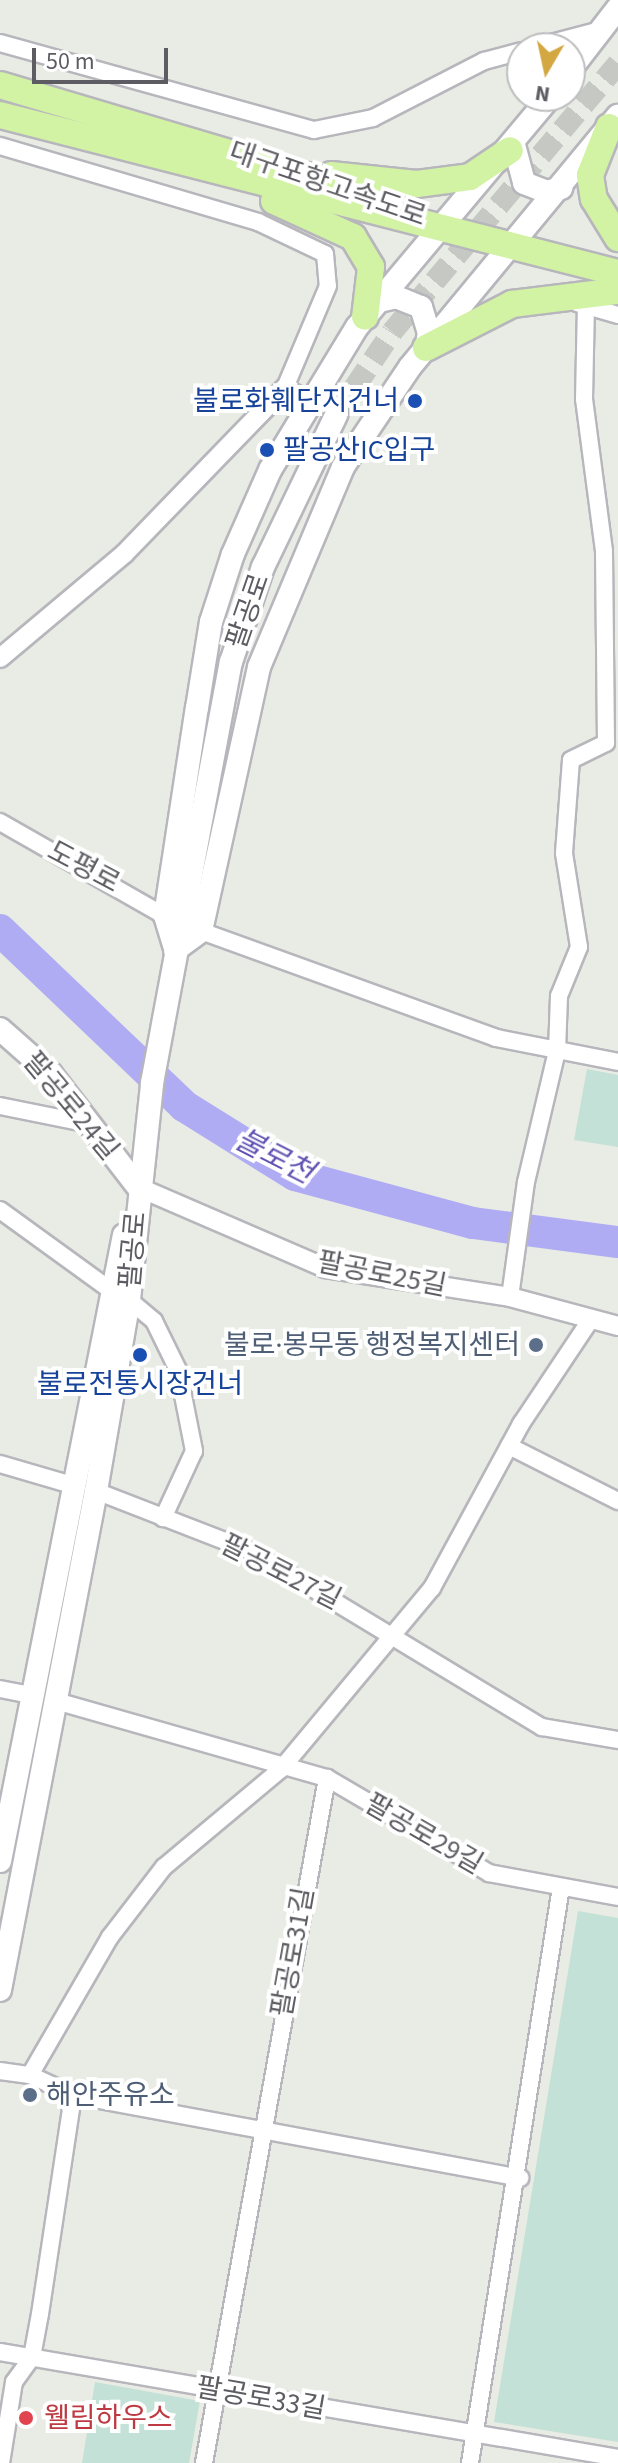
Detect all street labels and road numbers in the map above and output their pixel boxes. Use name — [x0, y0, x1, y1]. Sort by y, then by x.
street label: 대구포항고속도로 — [225, 135, 431, 233]
street label: 팔공로 — [220, 569, 276, 653]
street label: 도평로 — [42, 834, 126, 900]
street label: 팔공로24길 — [16, 1045, 126, 1167]
street label: 팔공로 — [113, 1210, 153, 1290]
street label: 팔공로25길 — [315, 1245, 449, 1303]
street label: 팔공로27길 — [215, 1527, 347, 1617]
street label: 팔공로29길 — [359, 1787, 489, 1881]
street label: 팔공로31길 — [265, 1885, 321, 2019]
street label: 팔공로33길 — [194, 2370, 328, 2426]

